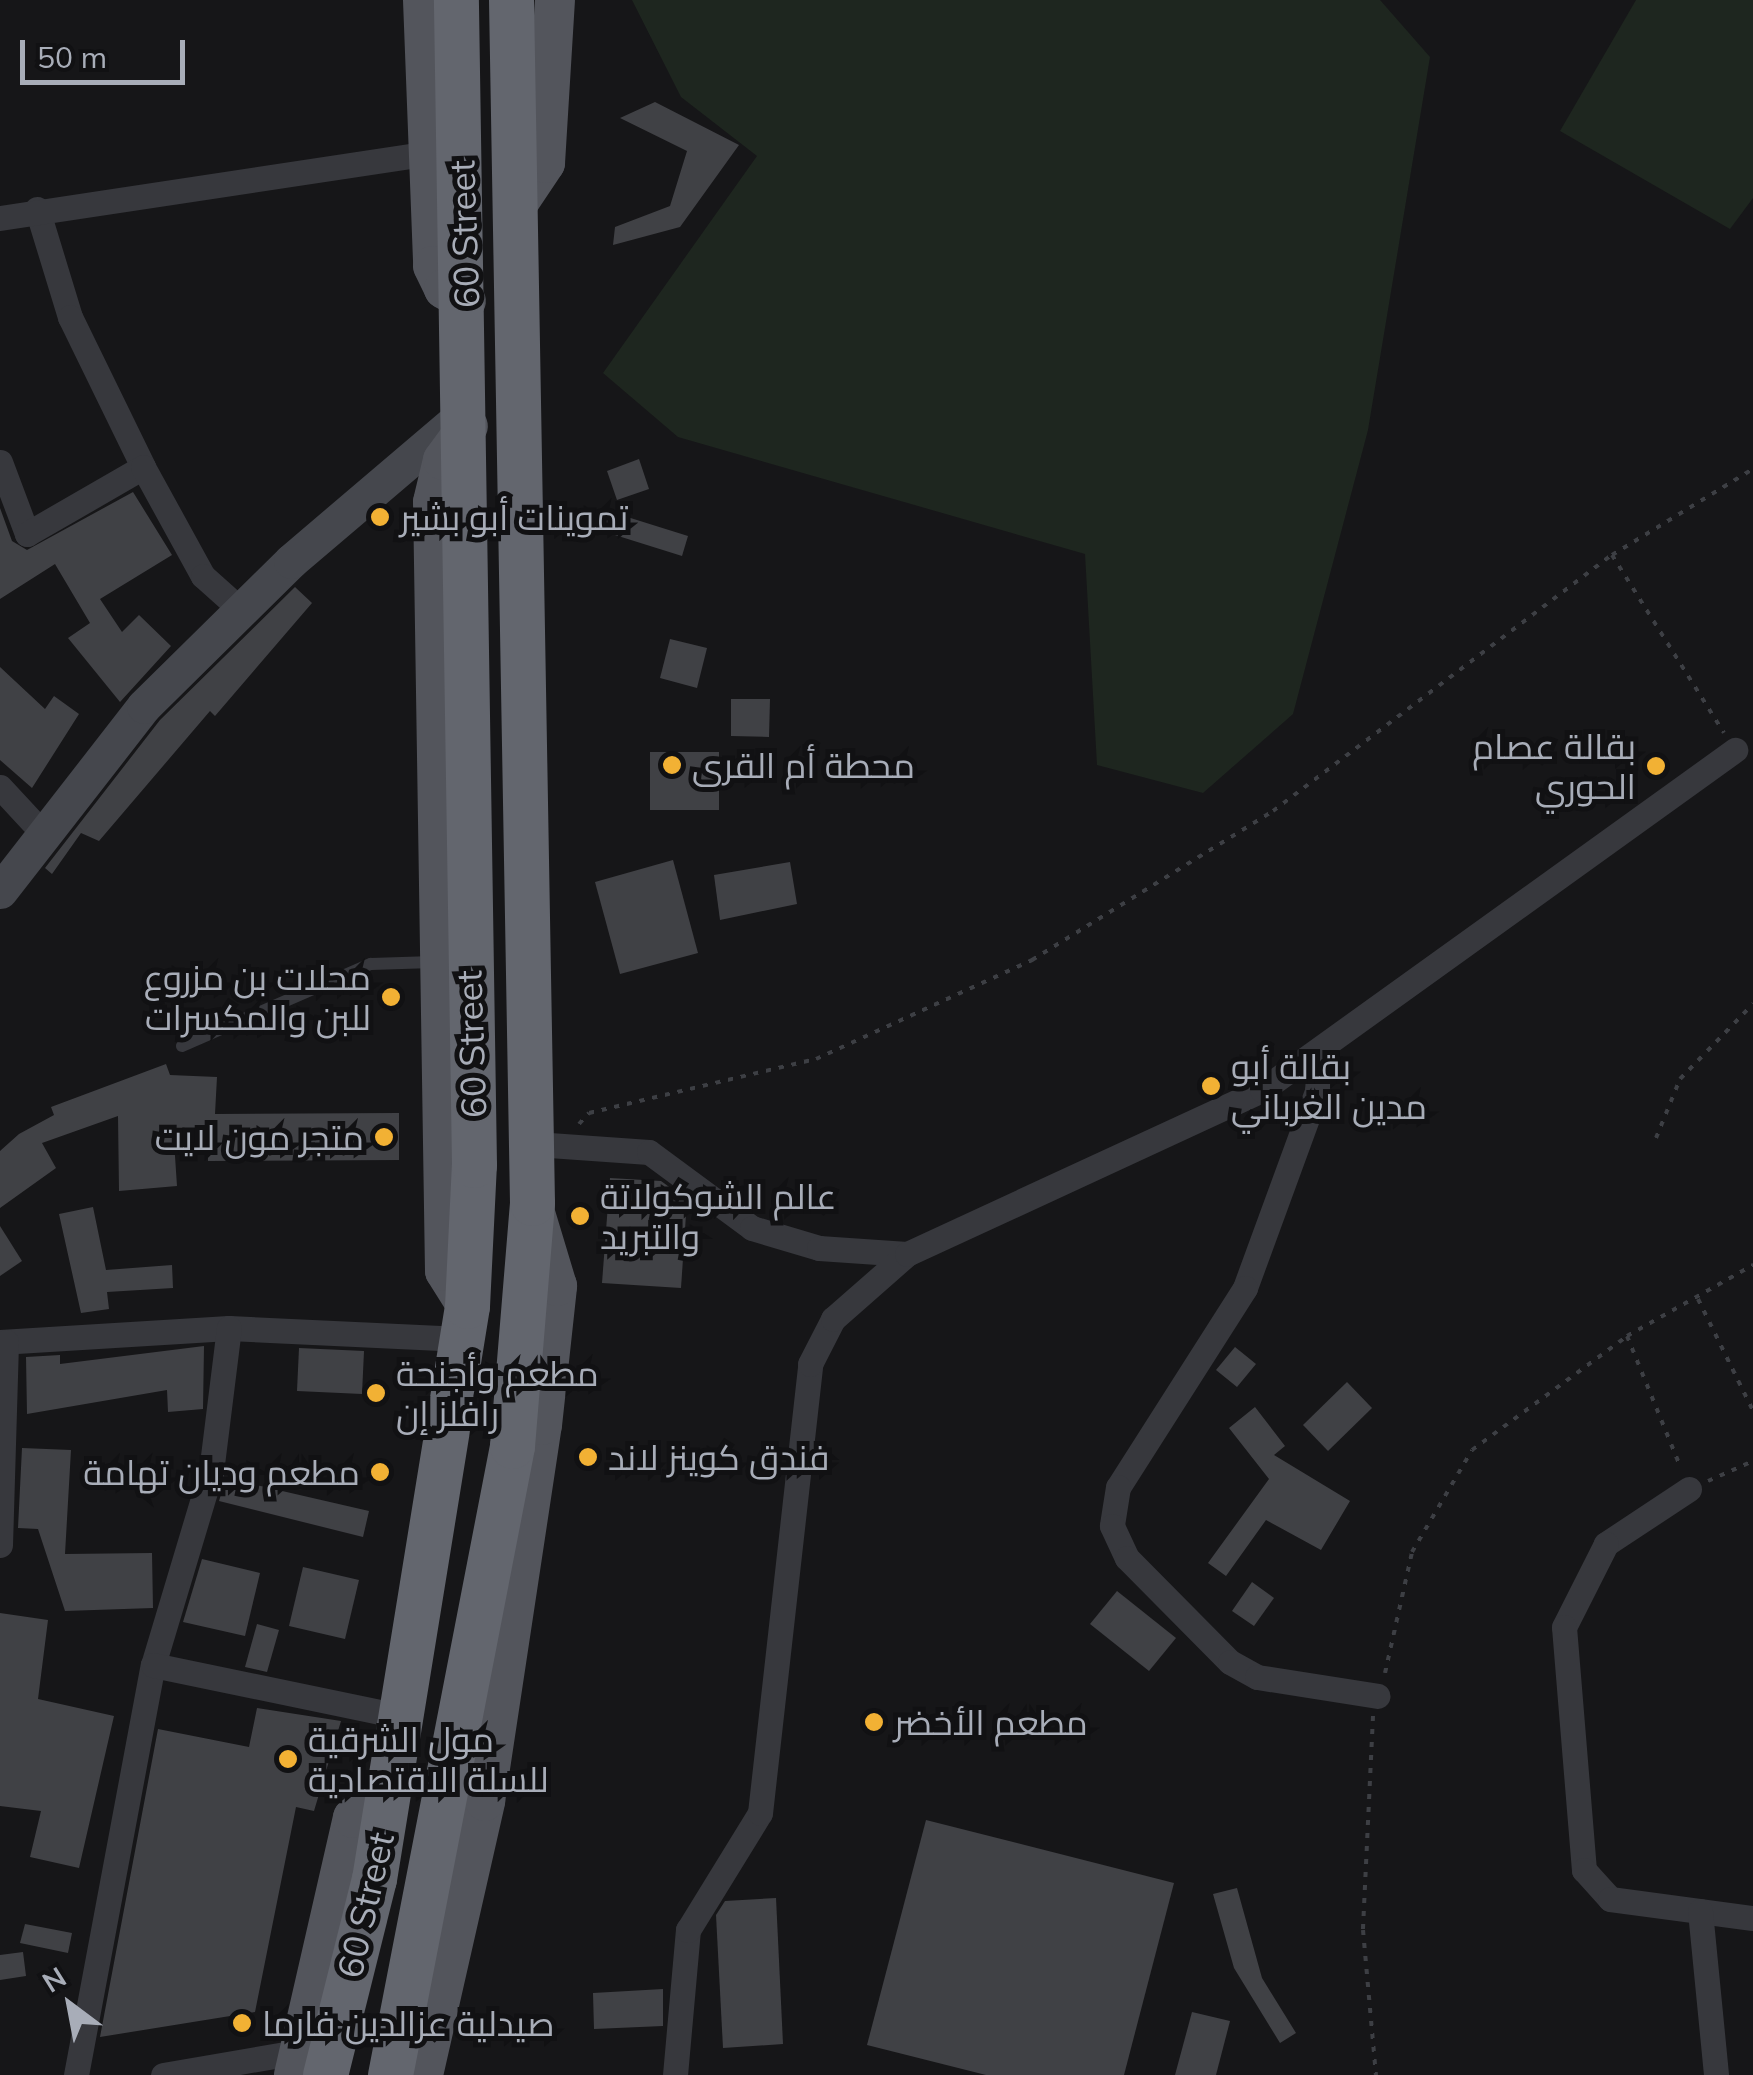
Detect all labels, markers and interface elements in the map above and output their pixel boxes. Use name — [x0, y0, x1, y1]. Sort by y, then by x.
scale bar — [25, 20, 190, 82]
text: 50 m — [37, 38, 107, 76]
street label: 60 Street — [440, 159, 488, 309]
place label: تموينات أبو بشير — [400, 496, 628, 538]
marker: تموينات أبو بشير — [369, 506, 391, 528]
place label: بقالة عصام الحوري — [1472, 725, 1636, 807]
place label: محطة أم القرى — [692, 744, 915, 786]
marker: محطة أم القرى — [661, 754, 683, 776]
marker: بقالة عصام الحوري — [1645, 755, 1667, 777]
place label: محلات بن مزروع للبن والمكسرات — [144, 956, 371, 1038]
street label: 60 Street — [447, 969, 495, 1119]
marker: محلات بن مزروع للبن والمكسرات — [380, 986, 402, 1008]
place label: بقالة أبو مدين الغرباني — [1231, 1045, 1427, 1127]
marker: بقالة أبو مدين الغرباني — [1200, 1075, 1222, 1097]
place label: متجر مون لايت — [155, 1116, 364, 1158]
marker: متجر مون لايت — [373, 1126, 395, 1148]
place label: عالم الشوكولاتة والتبريد — [600, 1175, 836, 1257]
marker: عالم الشوكولاتة والتبريد — [569, 1205, 591, 1227]
place label: مطعم وأجنحة رافلز إن — [396, 1352, 599, 1434]
marker: مطعم وأجنحة رافلز إن — [365, 1382, 387, 1404]
place label: فندق كوينز لاند — [608, 1436, 830, 1478]
marker: فندق كوينز لاند — [577, 1446, 599, 1468]
place label: مطعم وديان تهامة — [83, 1451, 360, 1493]
marker: مطعم وديان تهامة — [369, 1461, 391, 1483]
place label: مطعم الأخضر — [894, 1701, 1088, 1743]
marker: مطعم الأخضر — [863, 1711, 885, 1733]
place label: مول الشرقية للسلة الاقتصادية — [308, 1718, 549, 1800]
marker: مول الشرقية للسلة الاقتصادية — [277, 1748, 299, 1770]
street label: 60 Street — [328, 1828, 402, 1982]
north arrow — [20, 1955, 120, 2055]
text: N — [36, 1959, 72, 2000]
place label: صيدلية عزالدين فارما — [262, 2002, 554, 2044]
marker: صيدلية عزالدين فارما — [231, 2012, 253, 2034]

